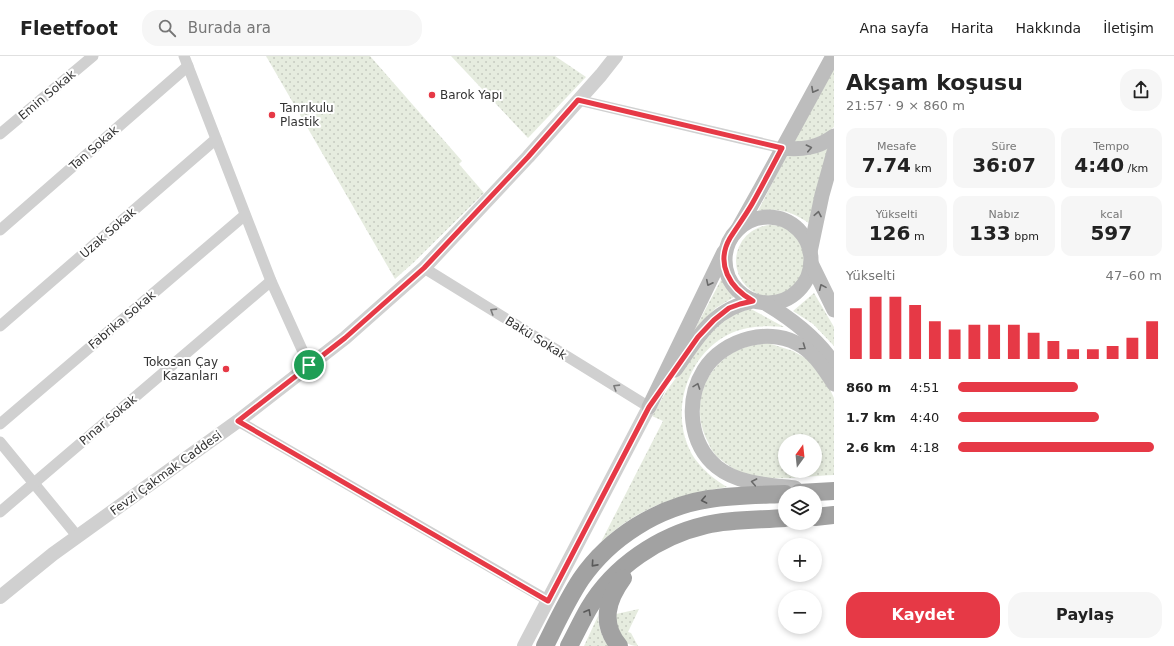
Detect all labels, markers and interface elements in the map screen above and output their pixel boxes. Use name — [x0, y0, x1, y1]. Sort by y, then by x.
search box — [142, 10, 422, 46]
text: Fleetfoot — [20, 17, 118, 39]
icon: search — [156, 17, 178, 39]
text: Burada ara — [188, 19, 271, 37]
text: Ana sayfa — [860, 20, 929, 36]
text: Harita — [951, 20, 994, 36]
text: Hakkında — [1016, 20, 1081, 36]
text: İletişim — [1103, 20, 1154, 36]
street label: Emin Sokak — [16, 67, 78, 123]
button: share — [1120, 69, 1162, 111]
text: Akşam koşusu — [846, 70, 1023, 95]
one-way arrow — [811, 86, 818, 93]
place label: Barok Yapı — [440, 88, 502, 102]
marker: Barok Yapı — [427, 90, 437, 100]
text: 21:57 · 9 × 860 m — [846, 98, 965, 113]
place label: Tanrıkulu Plastik — [279, 101, 334, 129]
marker: Tanrıkulu Plastik — [267, 110, 277, 120]
street label: Tan Sokak — [66, 123, 121, 174]
text: Mesafe — [877, 140, 916, 153]
text: Süre — [991, 140, 1017, 153]
text: Tempo — [1093, 140, 1129, 153]
one-way arrow — [806, 144, 812, 152]
text: 7.74 — [862, 153, 911, 177]
text: 36:07 — [972, 153, 1036, 177]
text: 4:40 — [1074, 153, 1124, 177]
text: km — [911, 162, 932, 175]
text: /km — [1124, 162, 1148, 175]
street label: Uzak Sokak — [77, 205, 139, 261]
text: Yükselti — [876, 208, 918, 221]
text: Nabız — [989, 208, 1019, 221]
text: kcal — [1100, 208, 1122, 221]
one-way arrow — [814, 210, 822, 217]
text: 126 — [869, 221, 910, 245]
text: 133 — [969, 221, 1011, 245]
text: 597 — [1090, 221, 1132, 245]
text: m — [910, 230, 925, 243]
text: bpm — [1011, 230, 1039, 243]
text: Yükselti — [846, 268, 895, 283]
text: 47–60 m — [1106, 268, 1162, 283]
one-way arrow — [706, 279, 714, 286]
one-way arrow — [819, 283, 827, 291]
street label: Fabrika Sokak — [86, 288, 158, 352]
one-way arrow — [490, 308, 497, 316]
street label: Bakü Sokak — [503, 314, 569, 362]
one-way arrow — [798, 342, 805, 349]
pin — [292, 348, 326, 382]
icon: arrive — [298, 354, 320, 376]
place label: Tokosan Çay Kazanları — [143, 355, 218, 383]
marker: Tokosan Çay Kazanları — [221, 364, 231, 374]
text: 860 m — [846, 380, 891, 395]
text: 4:51 — [910, 380, 939, 395]
one-way arrow — [693, 382, 701, 389]
one-way arrow — [613, 384, 620, 391]
street label: Pınar Sokak — [77, 392, 139, 448]
text: 1.7 km — [846, 410, 896, 425]
text: 4:40 — [910, 410, 939, 425]
street label: Fevzi Çakmak Caddesi — [107, 428, 225, 518]
north arrow — [778, 434, 822, 478]
map controls — [778, 434, 822, 634]
text: 2.6 km — [846, 440, 896, 455]
text: 4:18 — [910, 440, 939, 455]
one-way arrow — [751, 478, 757, 487]
button: layers — [778, 486, 822, 530]
one-way arrow — [701, 496, 707, 504]
button: + — [778, 538, 822, 582]
one-way arrow — [591, 559, 599, 567]
button: − — [778, 590, 822, 634]
button: Kaydet — [846, 592, 1000, 638]
button: Paylaş — [1008, 592, 1162, 638]
one-way arrow — [583, 608, 590, 616]

